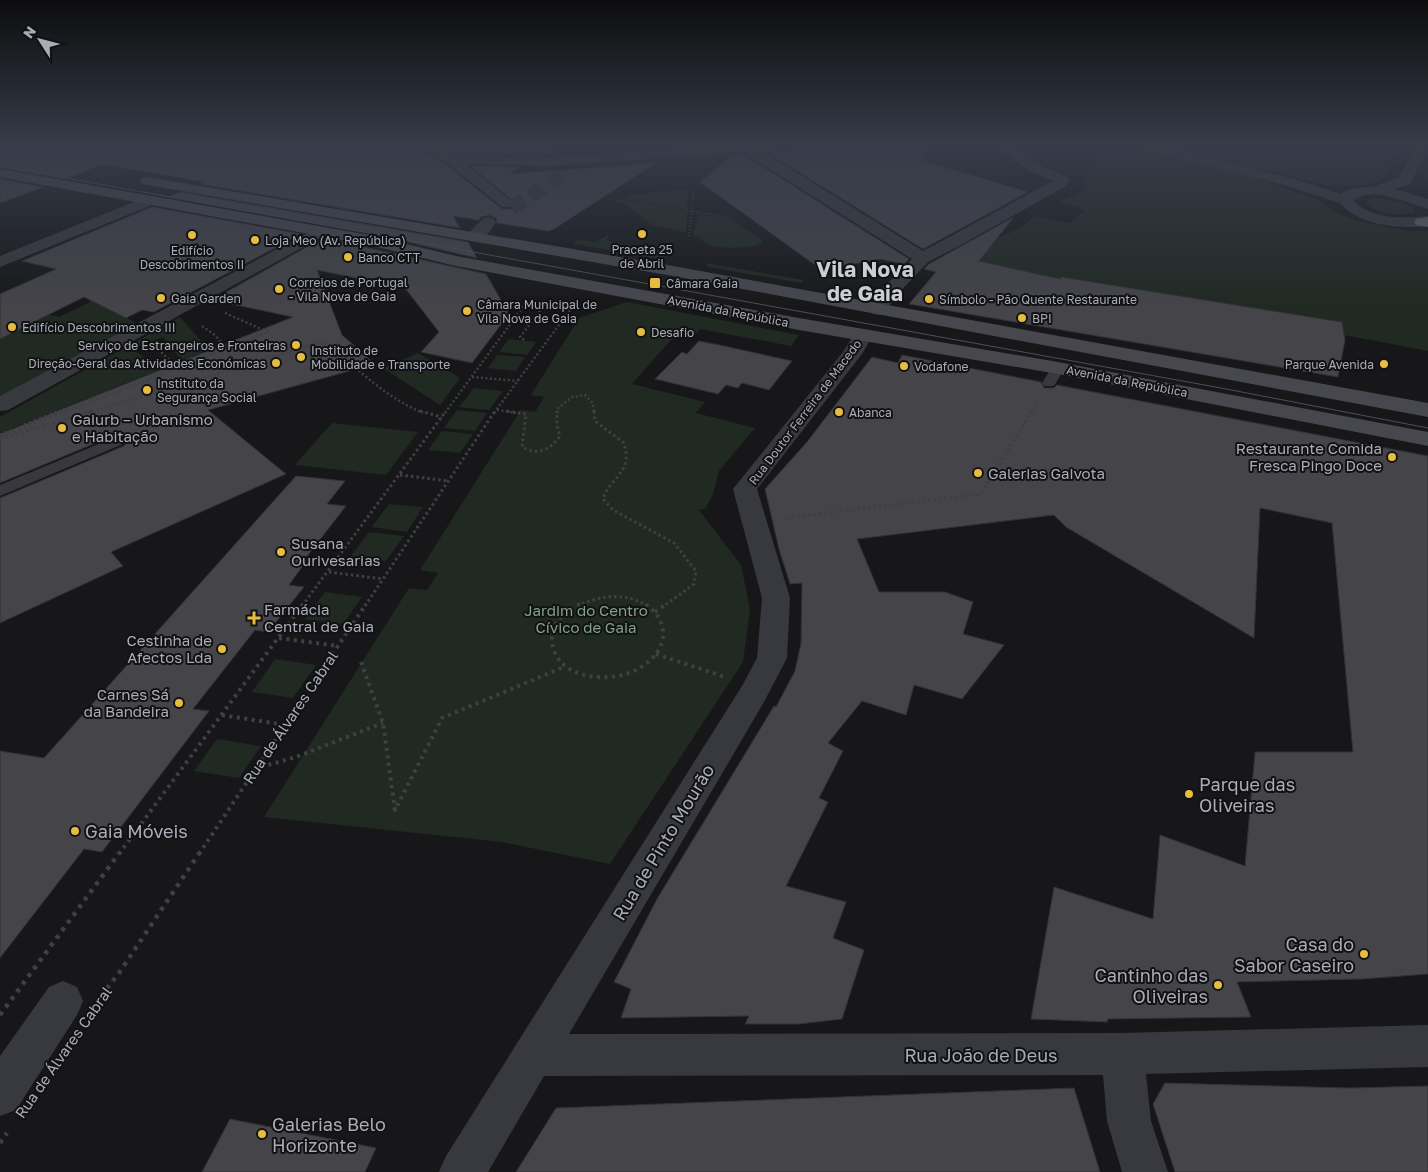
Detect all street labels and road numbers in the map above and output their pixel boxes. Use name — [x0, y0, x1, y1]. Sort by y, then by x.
street label: Avenida da República — [666, 292, 790, 330]
street label: Rua Doutor Ferreira de Macedo — [746, 337, 864, 487]
street label: Avenida da República — [1065, 362, 1189, 400]
street label: Rua de Álvares Cabral — [239, 647, 341, 787]
street label: Rua de Pinto Mourão — [608, 760, 718, 924]
street label: Rua de Álvares Cabral — [11, 983, 115, 1121]
street label: Rua João de Deus — [904, 1044, 1058, 1066]

